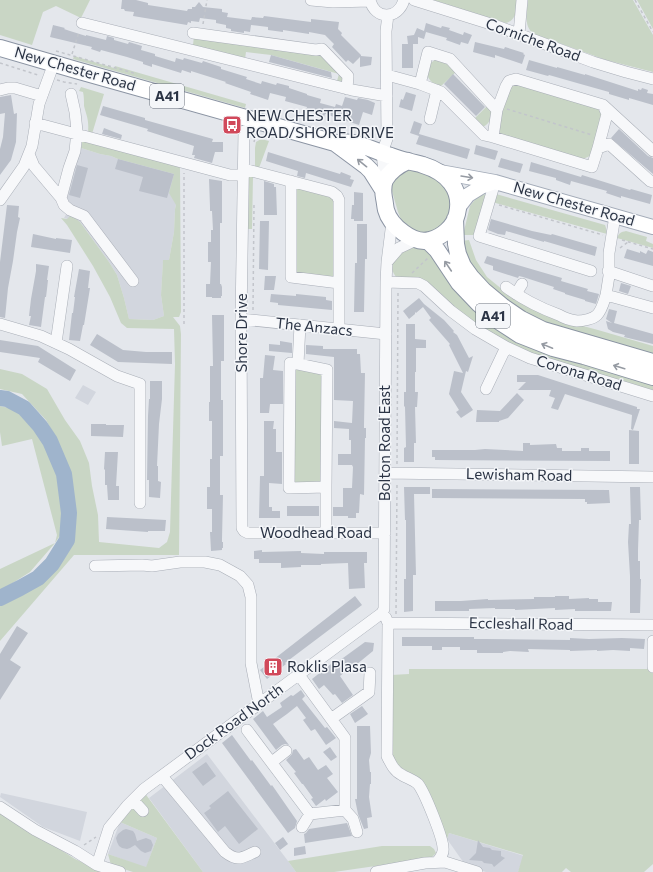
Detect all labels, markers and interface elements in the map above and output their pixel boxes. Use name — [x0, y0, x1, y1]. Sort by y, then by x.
street label: Corniche Road — [484, 14, 583, 65]
street label: New Chester Road — [13, 42, 138, 94]
road number: A41 — [150, 84, 184, 108]
place label: NEW CHESTER ROAD/SHORE DRIVE — [246, 106, 394, 141]
bus stop icon: NEW CHESTER ROAD/SHORE DRIVE — [221, 114, 243, 136]
one-way arrow — [357, 159, 368, 168]
one-way arrow — [461, 173, 474, 181]
street label: New Chester Road — [512, 177, 637, 229]
one-way arrow — [444, 261, 452, 272]
street label: Shore Drive — [232, 293, 250, 373]
road number: A41 — [476, 304, 510, 328]
street label: The Anzacs — [275, 313, 354, 339]
one-way arrow — [541, 341, 553, 349]
street label: Corona Road — [534, 351, 624, 394]
one-way arrow — [613, 362, 625, 370]
street label: Bolton Road East — [375, 385, 393, 501]
street label: Lewisham Road — [466, 464, 572, 484]
street label: Woodhead Road — [260, 523, 372, 541]
street label: Eccleshall Road — [469, 613, 573, 633]
building icon: Roklis Plasa — [262, 656, 284, 678]
place label: Roklis Plasa — [287, 657, 367, 675]
street label: Dock Road North — [181, 679, 286, 763]

